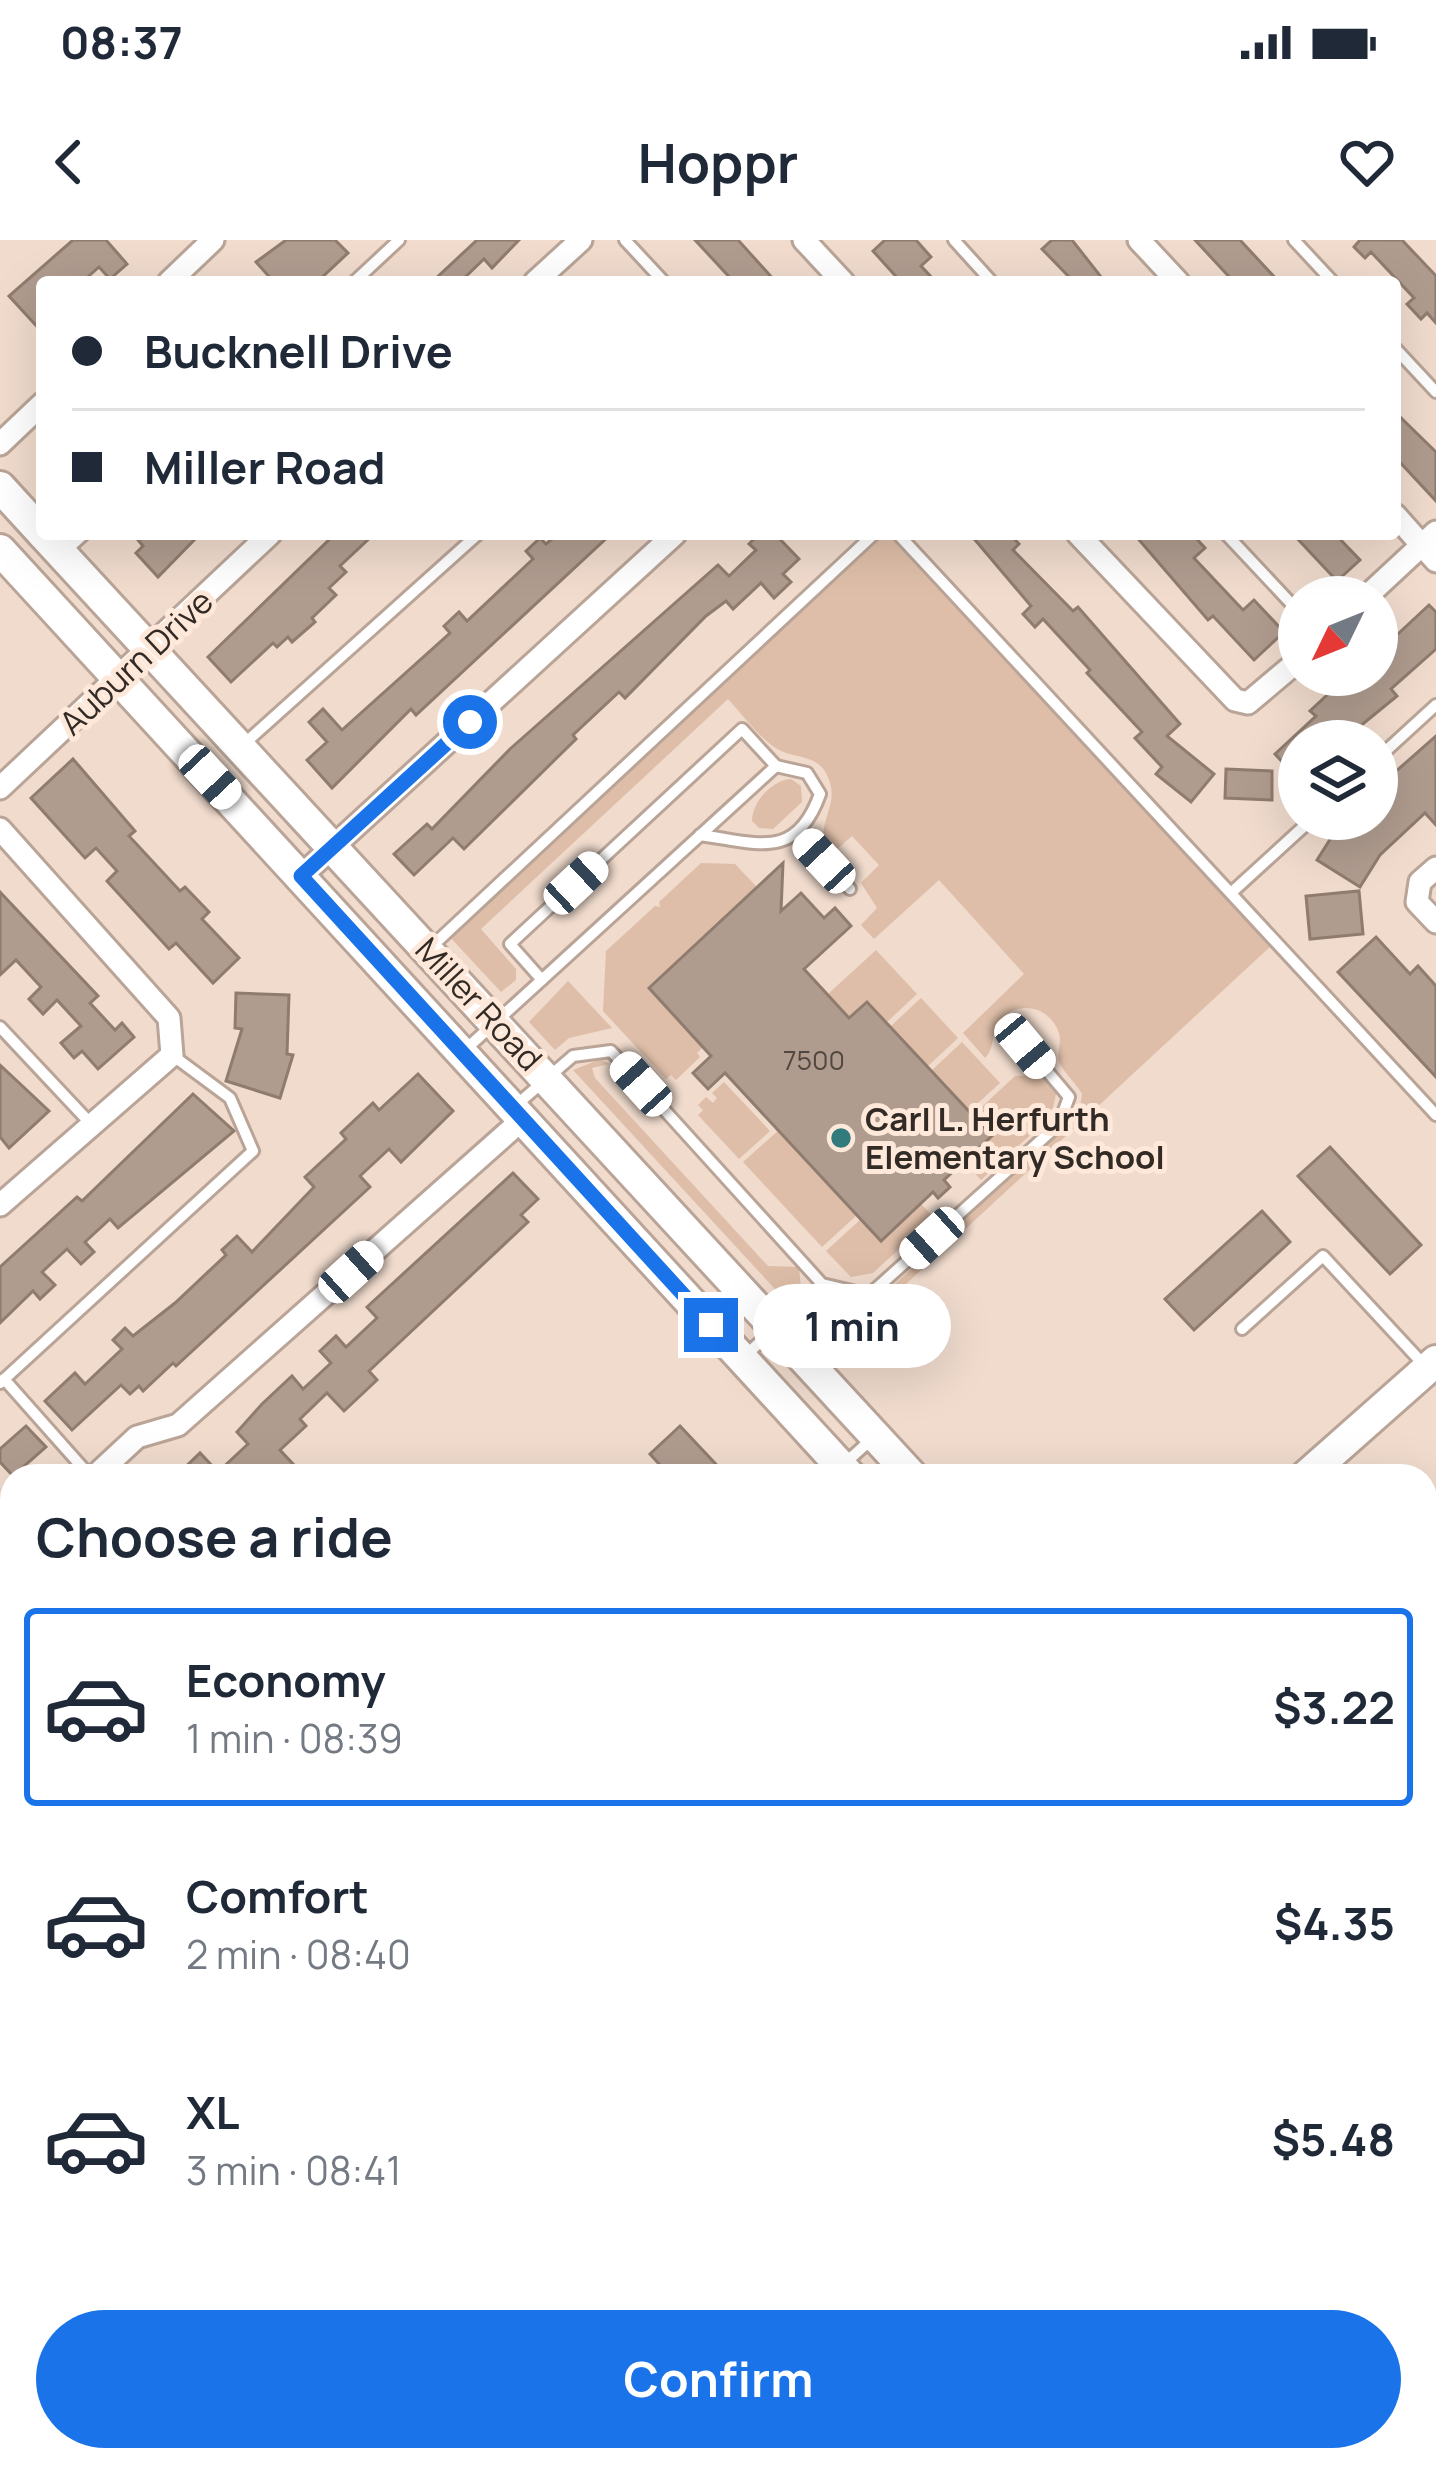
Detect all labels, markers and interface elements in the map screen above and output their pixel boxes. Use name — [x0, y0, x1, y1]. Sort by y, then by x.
text: 08:37 — [60, 11, 183, 73]
text: Hoppr — [638, 125, 798, 199]
icon: back — [36, 129, 102, 195]
icon: heart — [1334, 129, 1400, 195]
text: Bucknell Drive — [144, 320, 453, 382]
text: Miller Road — [144, 436, 386, 498]
north arrow — [1278, 576, 1398, 696]
map controls — [1278, 576, 1398, 840]
street label: Auburn Drive — [49, 579, 222, 745]
route start — [443, 695, 497, 749]
button: layers — [1278, 720, 1398, 840]
car — [172, 738, 248, 816]
car — [786, 822, 862, 900]
car — [537, 845, 615, 921]
street label: Miller Road — [406, 927, 553, 1080]
car — [988, 1007, 1062, 1085]
house number: 7500 — [783, 1041, 845, 1078]
car — [604, 1045, 678, 1123]
place label: Carl L. Herfurth Elementary School — [865, 1096, 1165, 1179]
marker: Carl L. Herfurth Elementary School — [828, 1125, 854, 1151]
car — [893, 1201, 971, 1275]
car — [312, 1235, 390, 1309]
callout: 1 min — [753, 1283, 951, 1367]
route end — [684, 1298, 738, 1352]
text: 1 min — [804, 1299, 900, 1353]
text: Choose a ride — [36, 1499, 393, 1573]
text: Economy — [186, 1649, 386, 1711]
icon: car — [42, 1653, 150, 1761]
text: $3.22 — [1273, 1676, 1395, 1738]
text: 1 min · 08:39 — [186, 1711, 403, 1765]
text: Comfort — [186, 1865, 369, 1927]
icon: car — [42, 1869, 150, 1977]
text: $4.35 — [1274, 1892, 1395, 1954]
text: 2 min · 08:40 — [186, 1927, 411, 1981]
text: XL — [186, 2081, 240, 2143]
icon: car — [42, 2085, 150, 2193]
text: $5.48 — [1272, 2108, 1395, 2170]
text: 3 min · 08:41 — [186, 2143, 401, 2197]
button: Confirm — [36, 2310, 1401, 2448]

